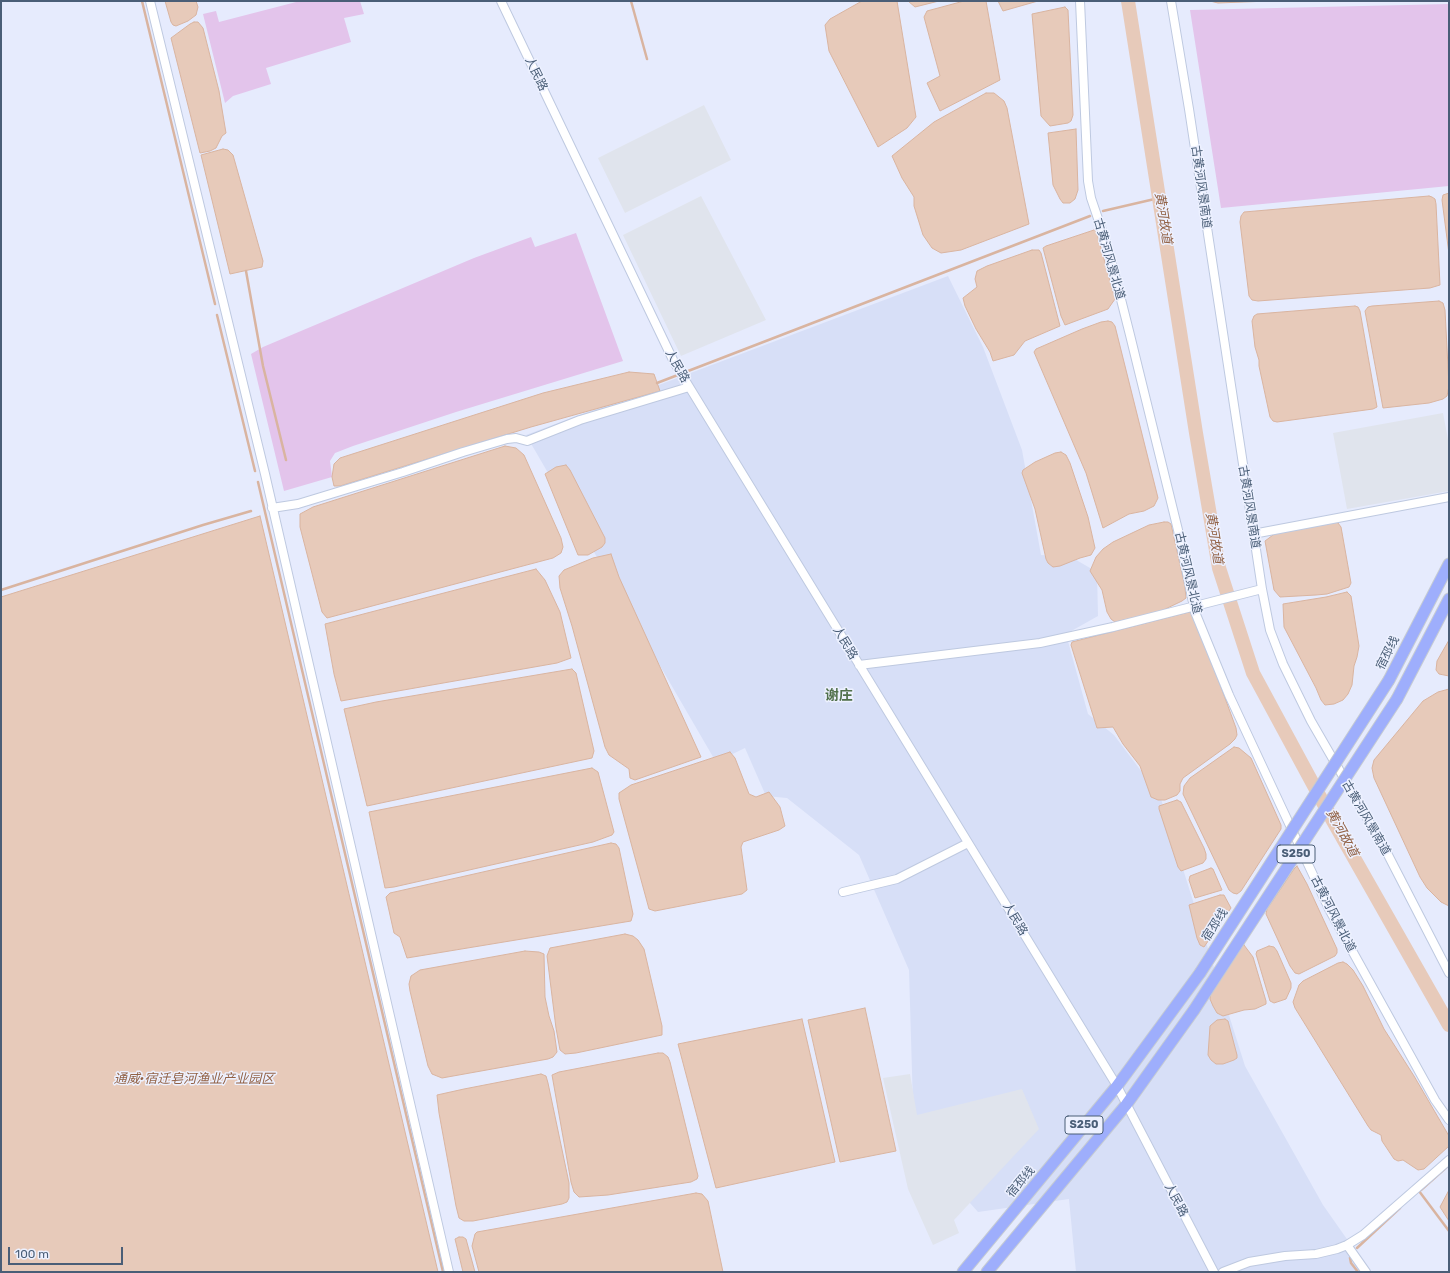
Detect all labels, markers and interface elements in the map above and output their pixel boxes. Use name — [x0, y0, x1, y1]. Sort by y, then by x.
street label: 人民路 — [522, 55, 550, 93]
street label: 古黄河风景南道 — [1188, 144, 1214, 230]
water label: 黄河故道 — [1151, 191, 1175, 245]
street label: 古黄河风景北道 — [1091, 217, 1127, 301]
street label: 人民路 — [662, 347, 692, 385]
street label: 古黄河风景南道 — [1235, 464, 1263, 550]
water label: 黄河故道 — [1202, 511, 1226, 565]
street label: 古黄河风景北道 — [1172, 530, 1204, 616]
street label: 人民路 — [830, 624, 860, 662]
street label: 宿邳线 — [1373, 634, 1403, 672]
district label: 谢庄 — [825, 688, 853, 704]
street label: 古黄河风景南道 — [1339, 778, 1393, 858]
water label: 黄河故道 — [1323, 806, 1361, 860]
road number: S250 — [1277, 845, 1315, 863]
street label: 古黄河风景北道 — [1308, 873, 1358, 955]
street label: 人民路 — [1000, 900, 1030, 938]
street label: 宿邳线 — [1199, 906, 1231, 944]
water label: 通威·宿迁皂河渔业产业园区 — [114, 1071, 274, 1087]
road number: S250 — [1065, 1116, 1103, 1134]
street label: 宿邳线 — [1004, 1164, 1038, 1200]
street label: 人民路 — [1161, 1181, 1191, 1219]
scale bar — [10, 1239, 125, 1265]
text: 100 m — [15, 1247, 49, 1261]

